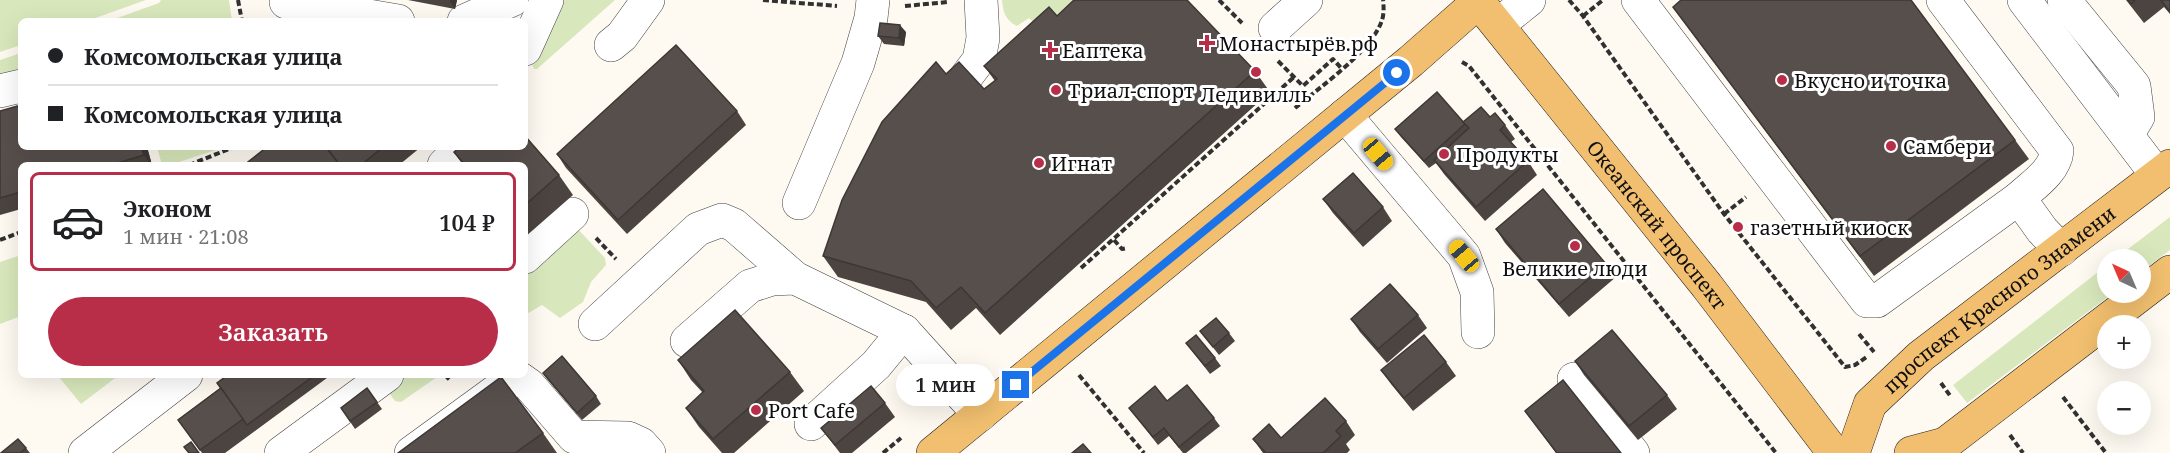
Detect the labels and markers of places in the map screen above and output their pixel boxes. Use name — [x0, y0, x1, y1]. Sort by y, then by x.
place label: Монастырёв.рф — [1219, 30, 1378, 57]
marker: Монастырёв.рф — [1200, 36, 1214, 50]
place label: Еаптека — [1062, 37, 1144, 64]
marker: Еаптека — [1043, 43, 1057, 57]
marker: Ледивилль — [1249, 65, 1263, 79]
place label: Вкусно и точка — [1794, 67, 1947, 94]
marker: Вкусно и точка — [1775, 73, 1789, 87]
place label: Триал-спорт — [1068, 77, 1195, 104]
place label: Ледивилль — [1201, 81, 1312, 108]
marker: Триал-спорт — [1049, 83, 1063, 97]
place label: Самбери — [1903, 133, 1992, 160]
marker: Самбери — [1884, 139, 1898, 153]
place label: Продукты — [1456, 141, 1559, 168]
marker: Продукты — [1437, 147, 1451, 161]
place label: Игнат — [1051, 150, 1112, 177]
marker: Игнат — [1032, 156, 1046, 170]
place label: газетный киоск — [1750, 214, 1909, 241]
marker: газетный киоск — [1731, 220, 1745, 234]
marker: Великие люди — [1568, 239, 1582, 253]
place label: Великие люди — [1502, 255, 1648, 282]
place label: Port Cafe — [768, 397, 855, 424]
marker: Port Cafe — [749, 403, 763, 417]

